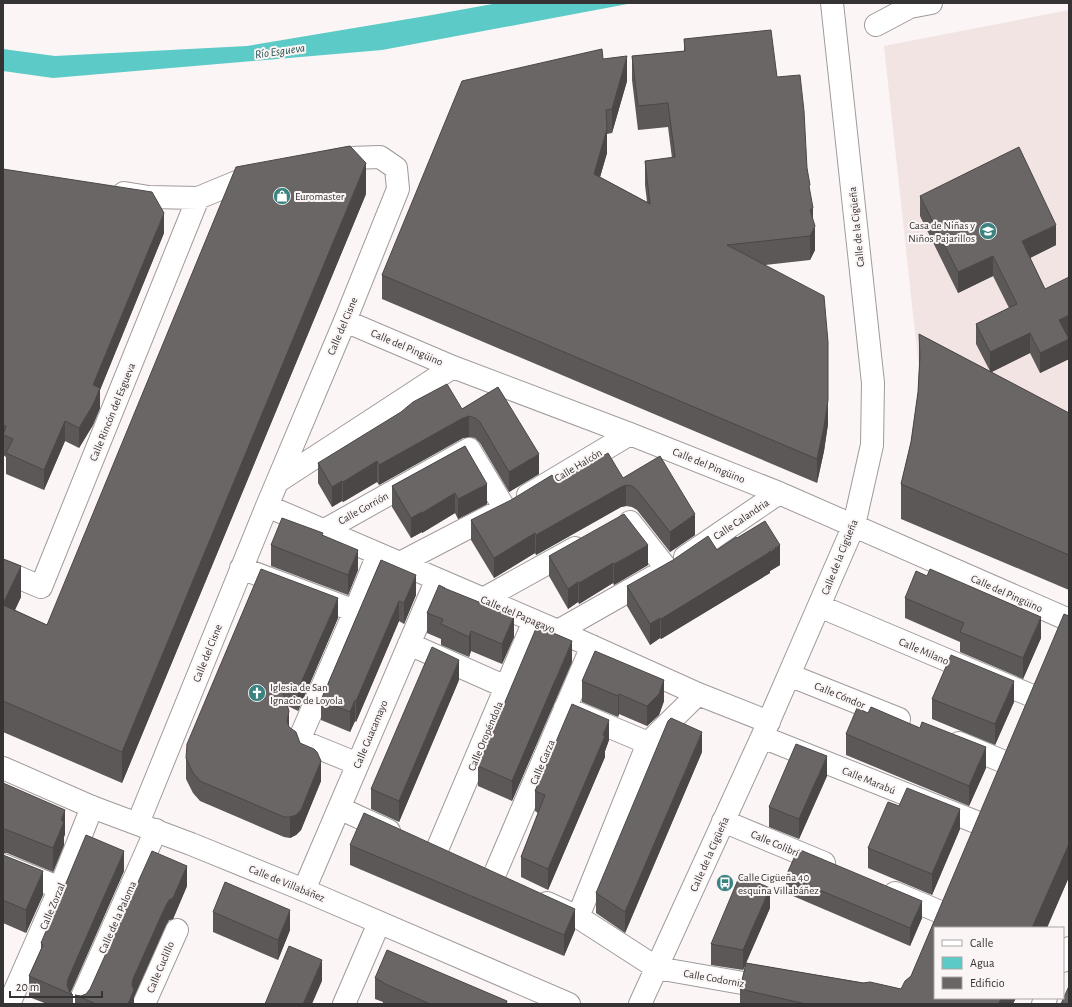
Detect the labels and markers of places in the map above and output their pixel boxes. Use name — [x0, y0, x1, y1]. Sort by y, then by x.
shop icon: Euromaster — [272, 186, 292, 206]
place label: Euromaster — [295, 191, 345, 202]
place label: Casa de Niñas y Niños Pajarillos — [908, 220, 975, 244]
school or university icon: Casa de Niñas y Niños Pajarillos — [978, 221, 998, 241]
place label: Iglesia de San Ignacio de Loyola — [270, 682, 343, 706]
church icon: Iglesia de San Ignacio de Loyola — [247, 683, 267, 703]
place label: Calle Cigüeña 40 esquina Villabáñez — [738, 872, 819, 896]
bus stop icon: Calle Cigüeña 40 esquina Villabáñez — [715, 873, 735, 893]

